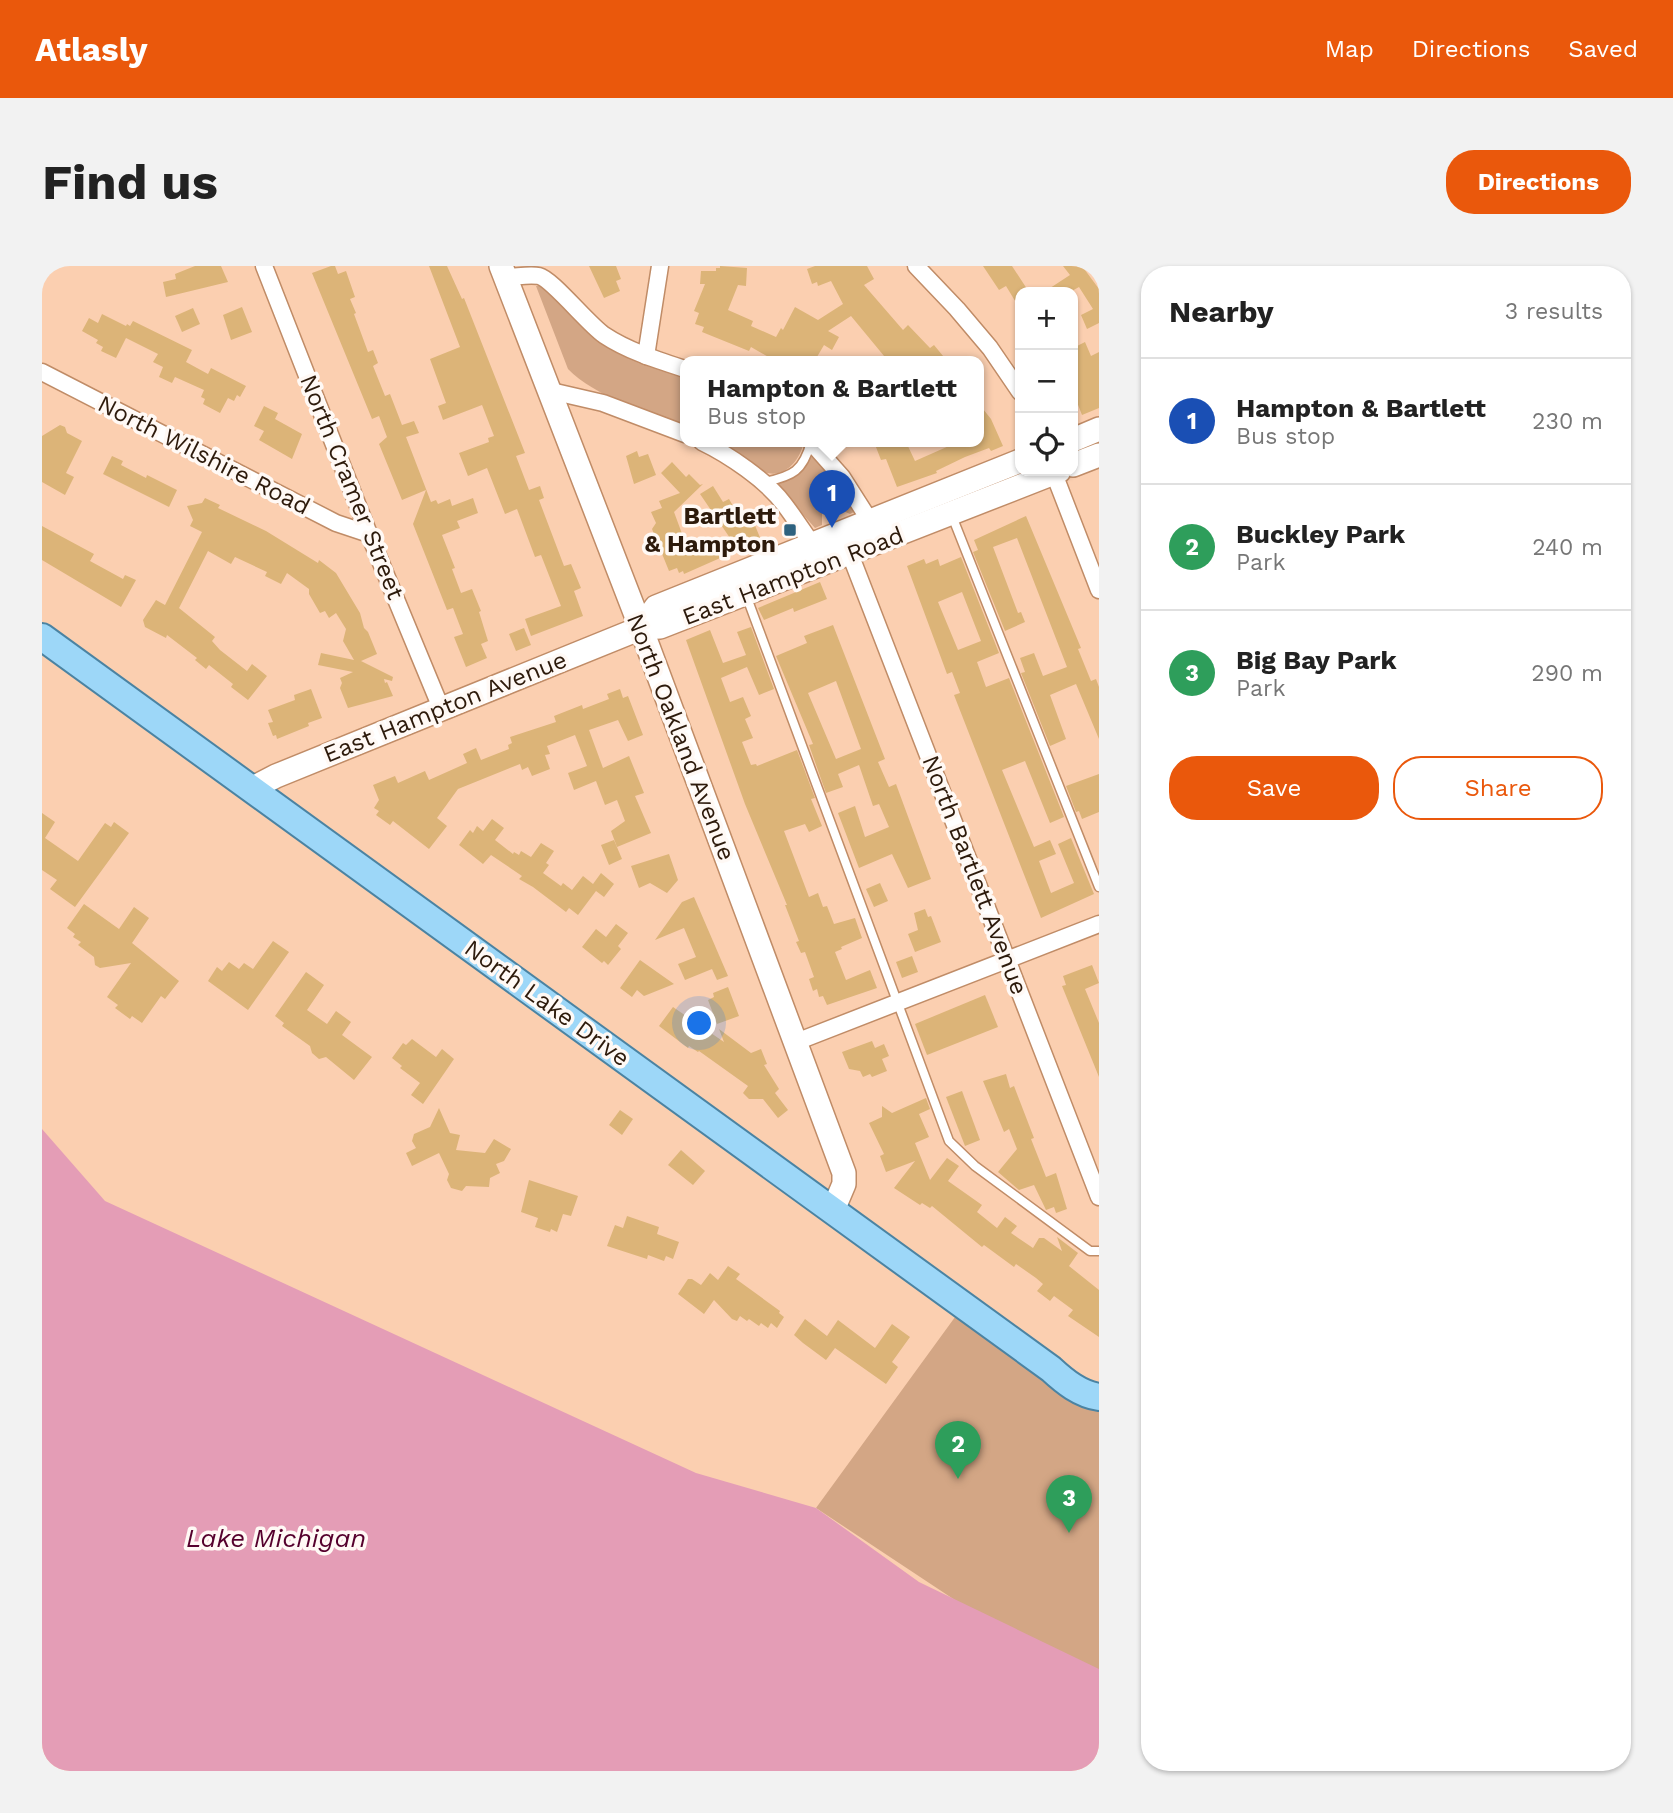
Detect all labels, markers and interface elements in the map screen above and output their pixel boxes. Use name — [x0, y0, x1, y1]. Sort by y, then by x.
text: Atlasly — [35, 30, 147, 69]
text: Map — [1325, 35, 1374, 63]
text: Directions — [1412, 35, 1530, 63]
text: Saved — [1568, 35, 1638, 63]
button: Directions — [1446, 150, 1631, 214]
text: Find us — [42, 153, 218, 211]
map controls — [1015, 287, 1078, 476]
button: + — [1015, 287, 1078, 350]
text: Nearby — [1169, 294, 1274, 329]
text: 3 results — [1505, 298, 1603, 325]
button: − — [1015, 350, 1078, 413]
popup — [680, 356, 984, 447]
street label: North Cramer Street — [294, 371, 410, 603]
text: Hampton & Bartlett — [707, 373, 957, 403]
street label: North Wilshire Road — [93, 389, 315, 521]
text: Hampton & Bartlett — [1236, 393, 1486, 423]
text: Bus stop — [707, 403, 806, 430]
text: 1 — [1187, 408, 1197, 435]
text: 230 m — [1532, 408, 1603, 435]
button: locate — [1015, 413, 1078, 476]
text: Bus stop — [1236, 423, 1335, 450]
pin: 1 — [809, 470, 855, 528]
place label: Bartlett & Hampton — [645, 502, 777, 558]
text: Buckley Park — [1236, 519, 1405, 549]
street label: East Hampton Road — [678, 521, 908, 631]
marker: Bartlett & Hampton — [782, 522, 798, 538]
text: 2 — [1185, 534, 1199, 561]
text: 240 m — [1532, 534, 1603, 561]
text: Park — [1236, 549, 1285, 576]
street label: North Oakland Avenue — [621, 610, 741, 864]
street label: East Hampton Avenue — [319, 645, 571, 769]
text: Big Bay Park — [1236, 645, 1397, 675]
text: 3 — [1185, 660, 1199, 687]
text: 290 m — [1531, 660, 1603, 687]
text: Park — [1236, 675, 1285, 702]
street label: North Bartlett Avenue — [916, 751, 1034, 999]
button: Save — [1169, 756, 1379, 820]
button: Share — [1393, 756, 1603, 820]
street label: North Lake Drive — [459, 934, 635, 1072]
your location — [682, 1006, 716, 1040]
pin: 2 — [935, 1421, 981, 1479]
pin: 3 — [1046, 1475, 1092, 1533]
water label: Lake Michigan — [186, 1523, 366, 1553]

